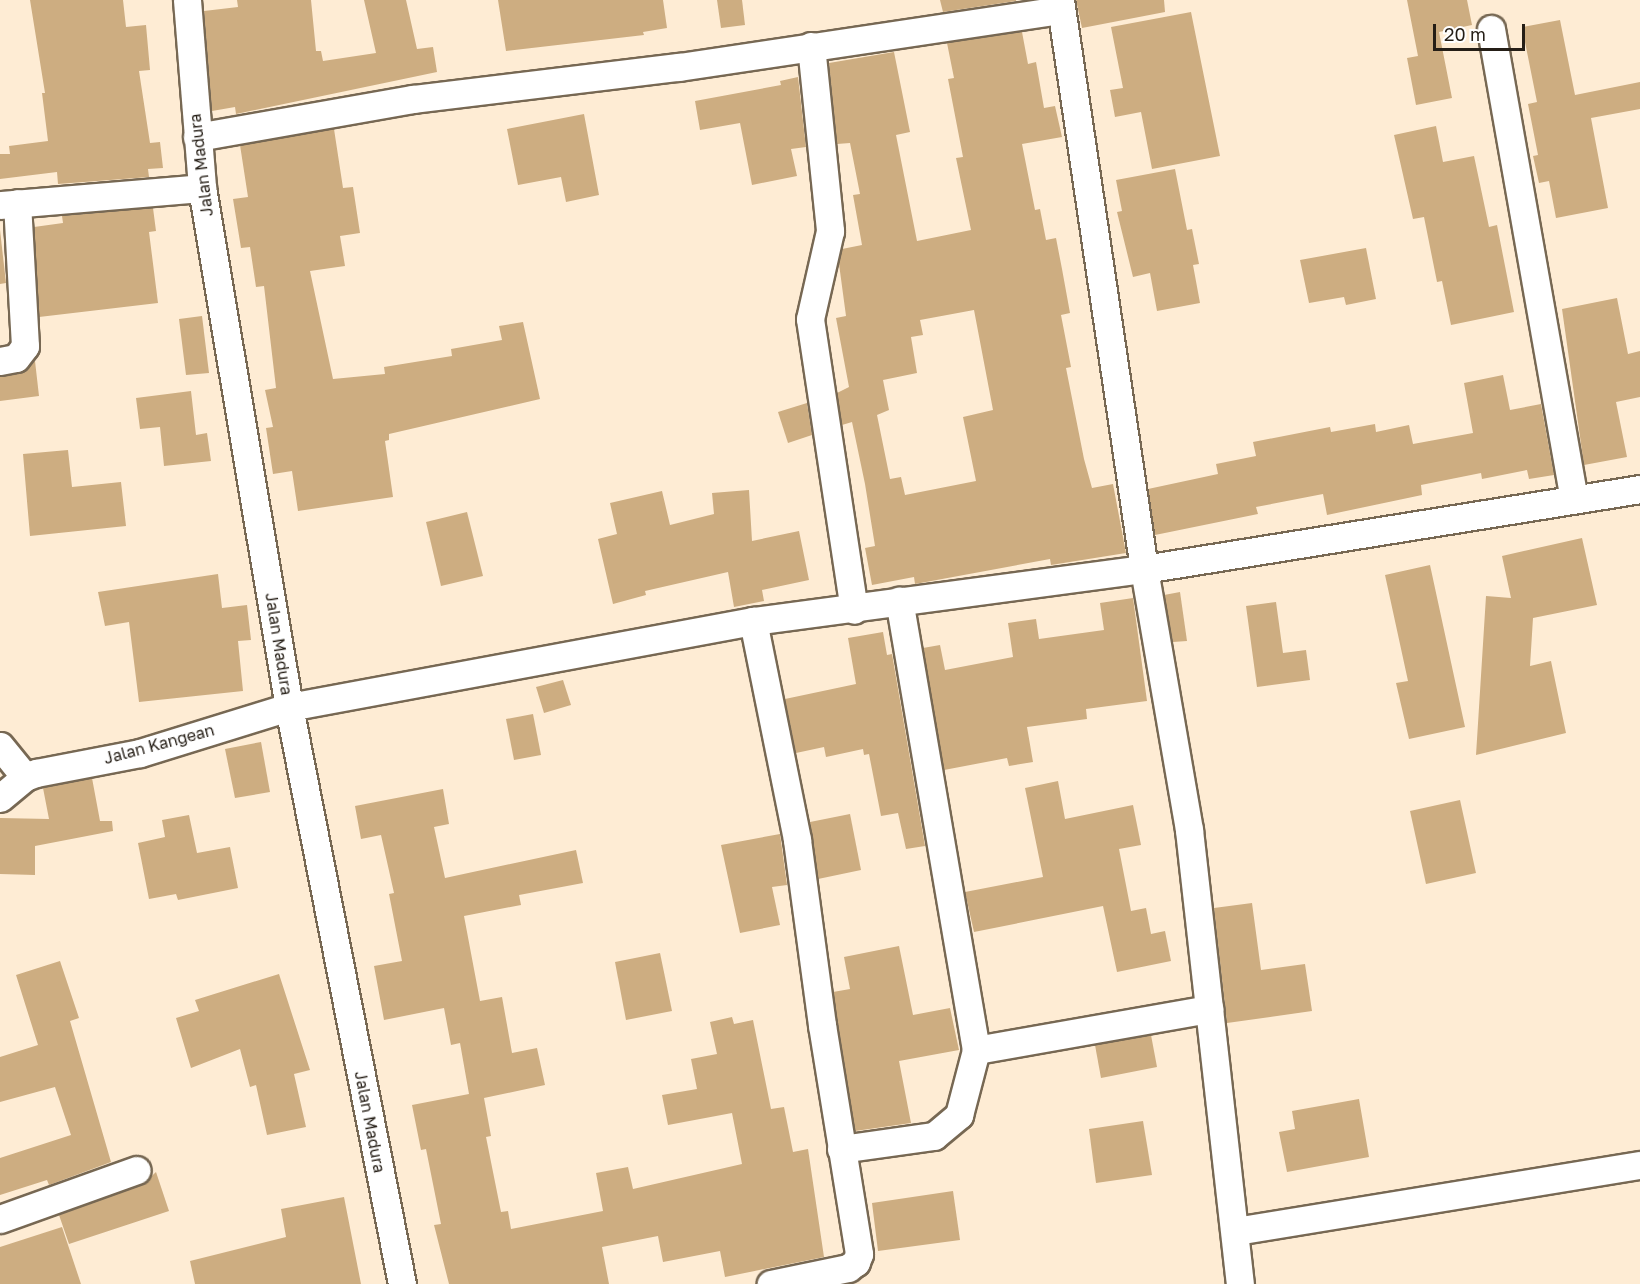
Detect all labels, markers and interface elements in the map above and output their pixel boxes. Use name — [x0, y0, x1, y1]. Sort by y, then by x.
scale bar — [1436, 12, 1528, 50]
text: 20 m — [1444, 23, 1486, 45]
street label: Jalan Madura — [185, 113, 217, 217]
street label: Jalan Madura — [261, 591, 297, 697]
street label: Jalan Kangean — [102, 720, 216, 768]
street label: Jalan Madura — [351, 1069, 389, 1175]

